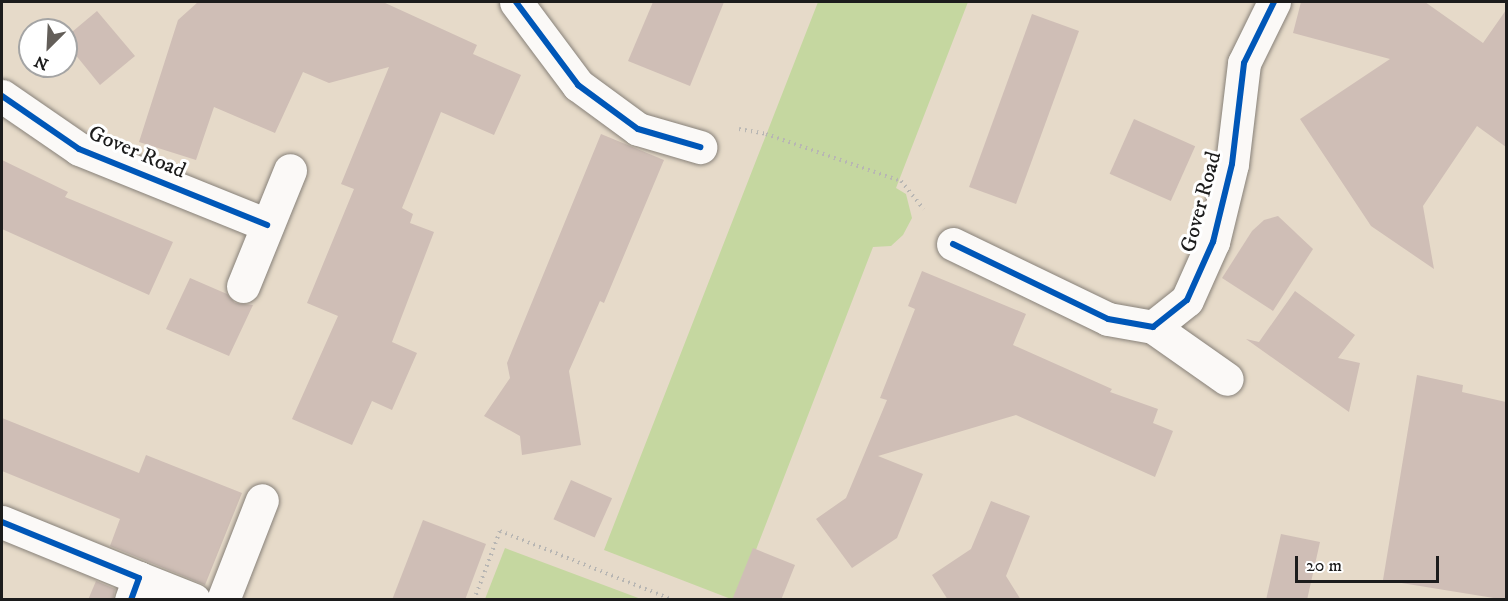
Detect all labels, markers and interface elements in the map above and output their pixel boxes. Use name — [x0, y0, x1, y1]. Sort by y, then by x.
north arrow — [18, 18, 78, 78]
text: N — [31, 51, 52, 74]
street label: Gover Road — [84, 120, 190, 184]
street label: Gover Road — [1175, 149, 1227, 255]
scale bar — [1298, 544, 1442, 582]
text: 20 m — [1306, 555, 1342, 577]

